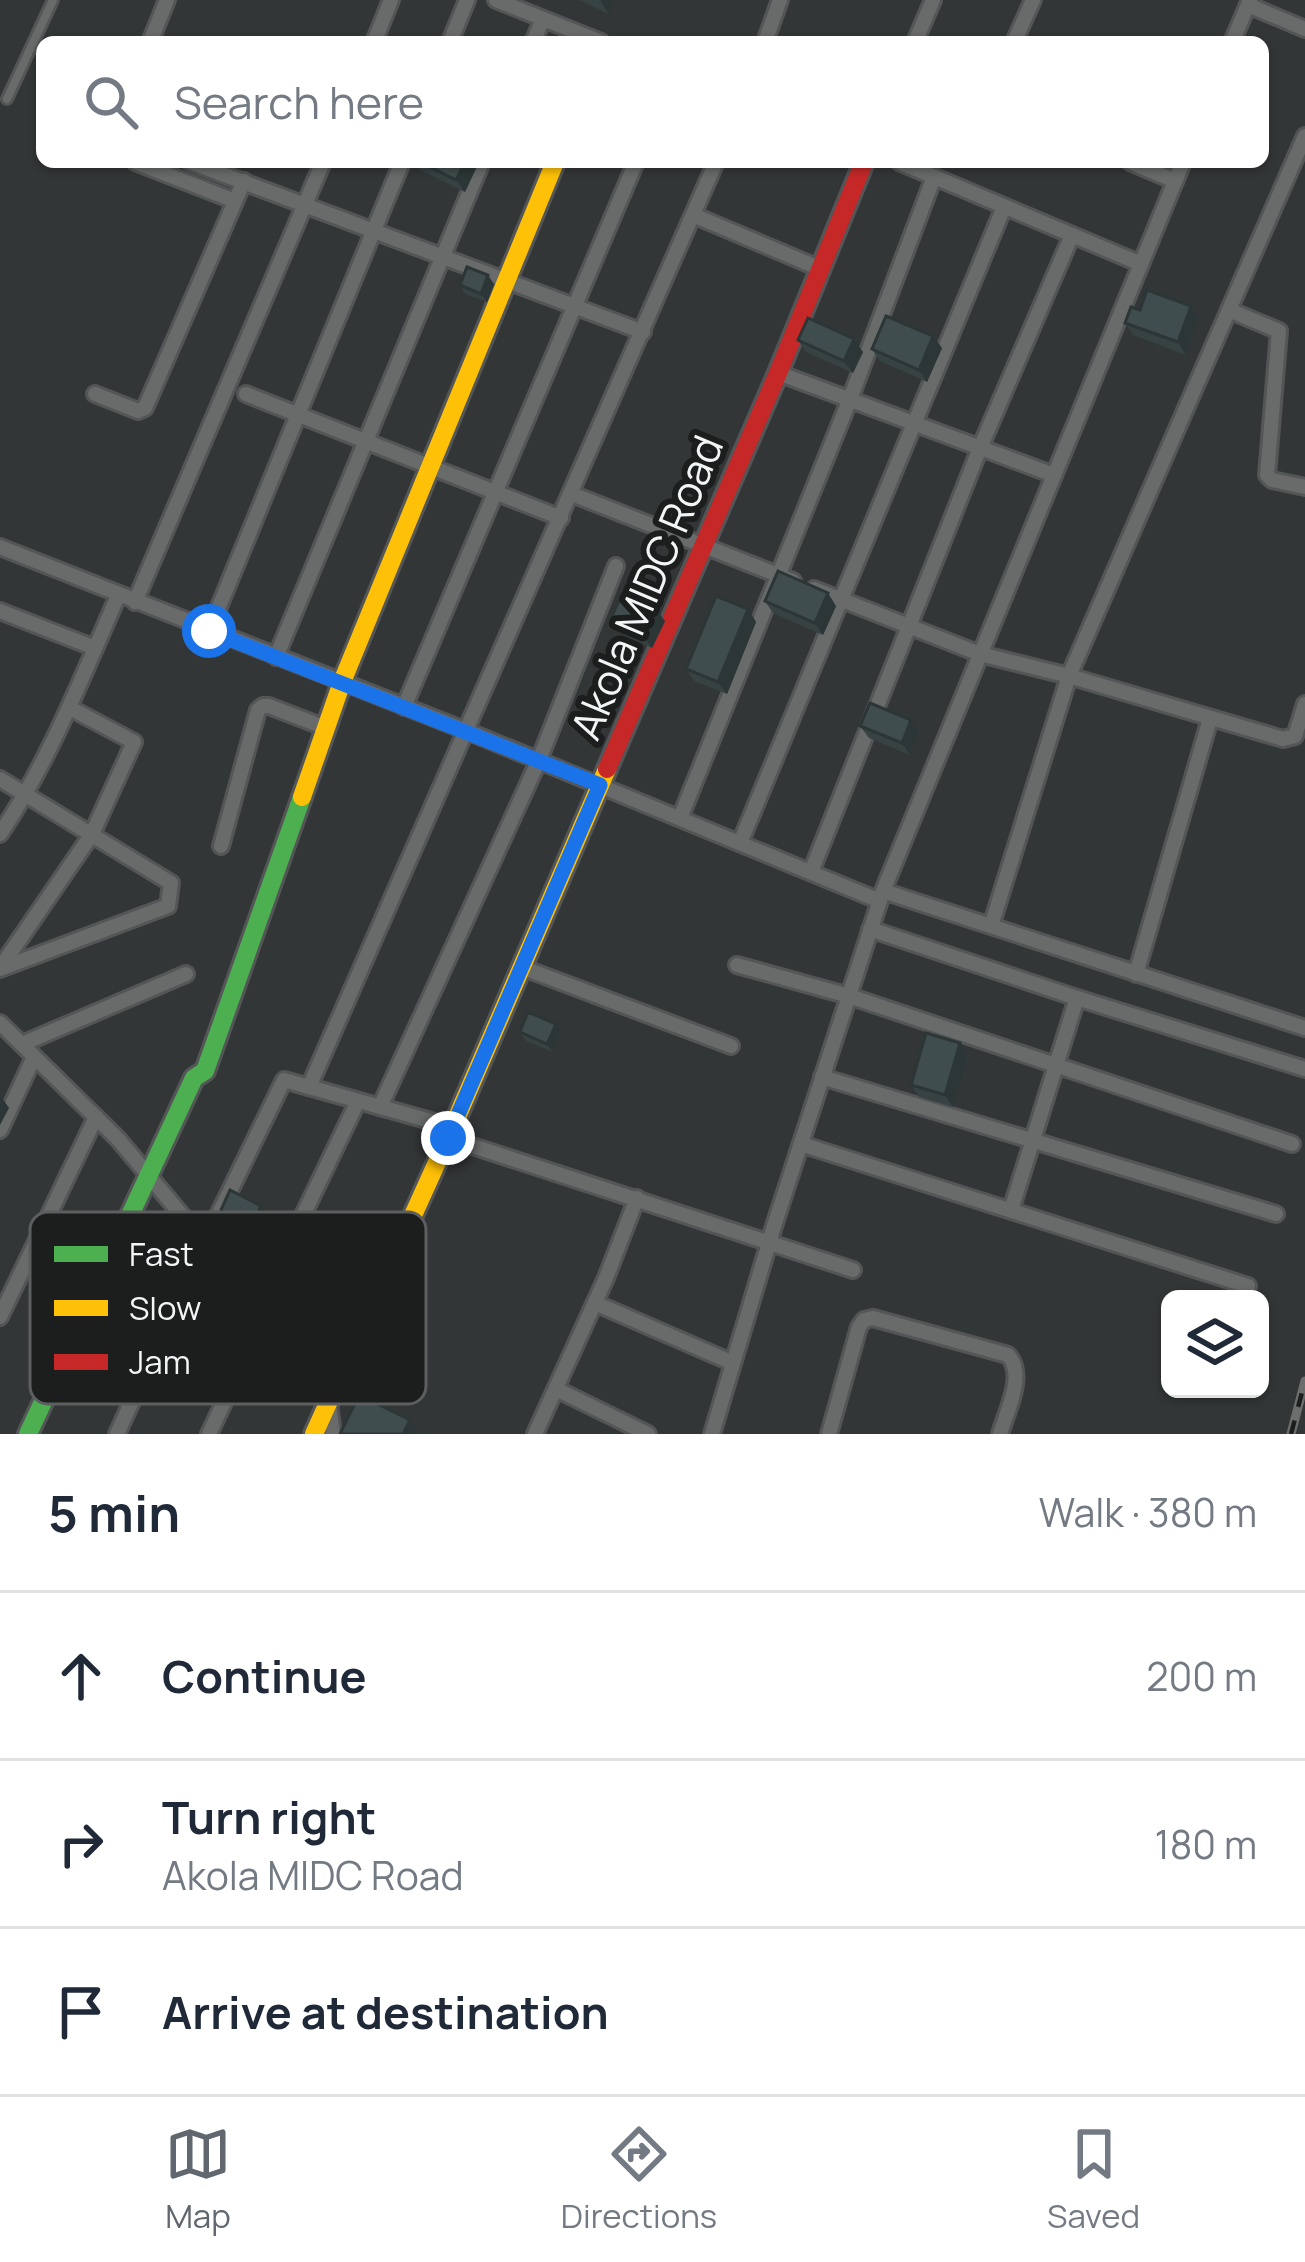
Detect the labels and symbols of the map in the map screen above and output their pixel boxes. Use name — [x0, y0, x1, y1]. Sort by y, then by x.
street label: Akola MIDC Road — [556, 426, 736, 748]
route start — [182, 604, 236, 658]
route end — [421, 1111, 475, 1165]
legend — [30, 1212, 426, 1404]
text: Fast — [129, 1231, 194, 1276]
text: Slow — [129, 1285, 201, 1330]
text: Jam — [129, 1339, 191, 1384]

